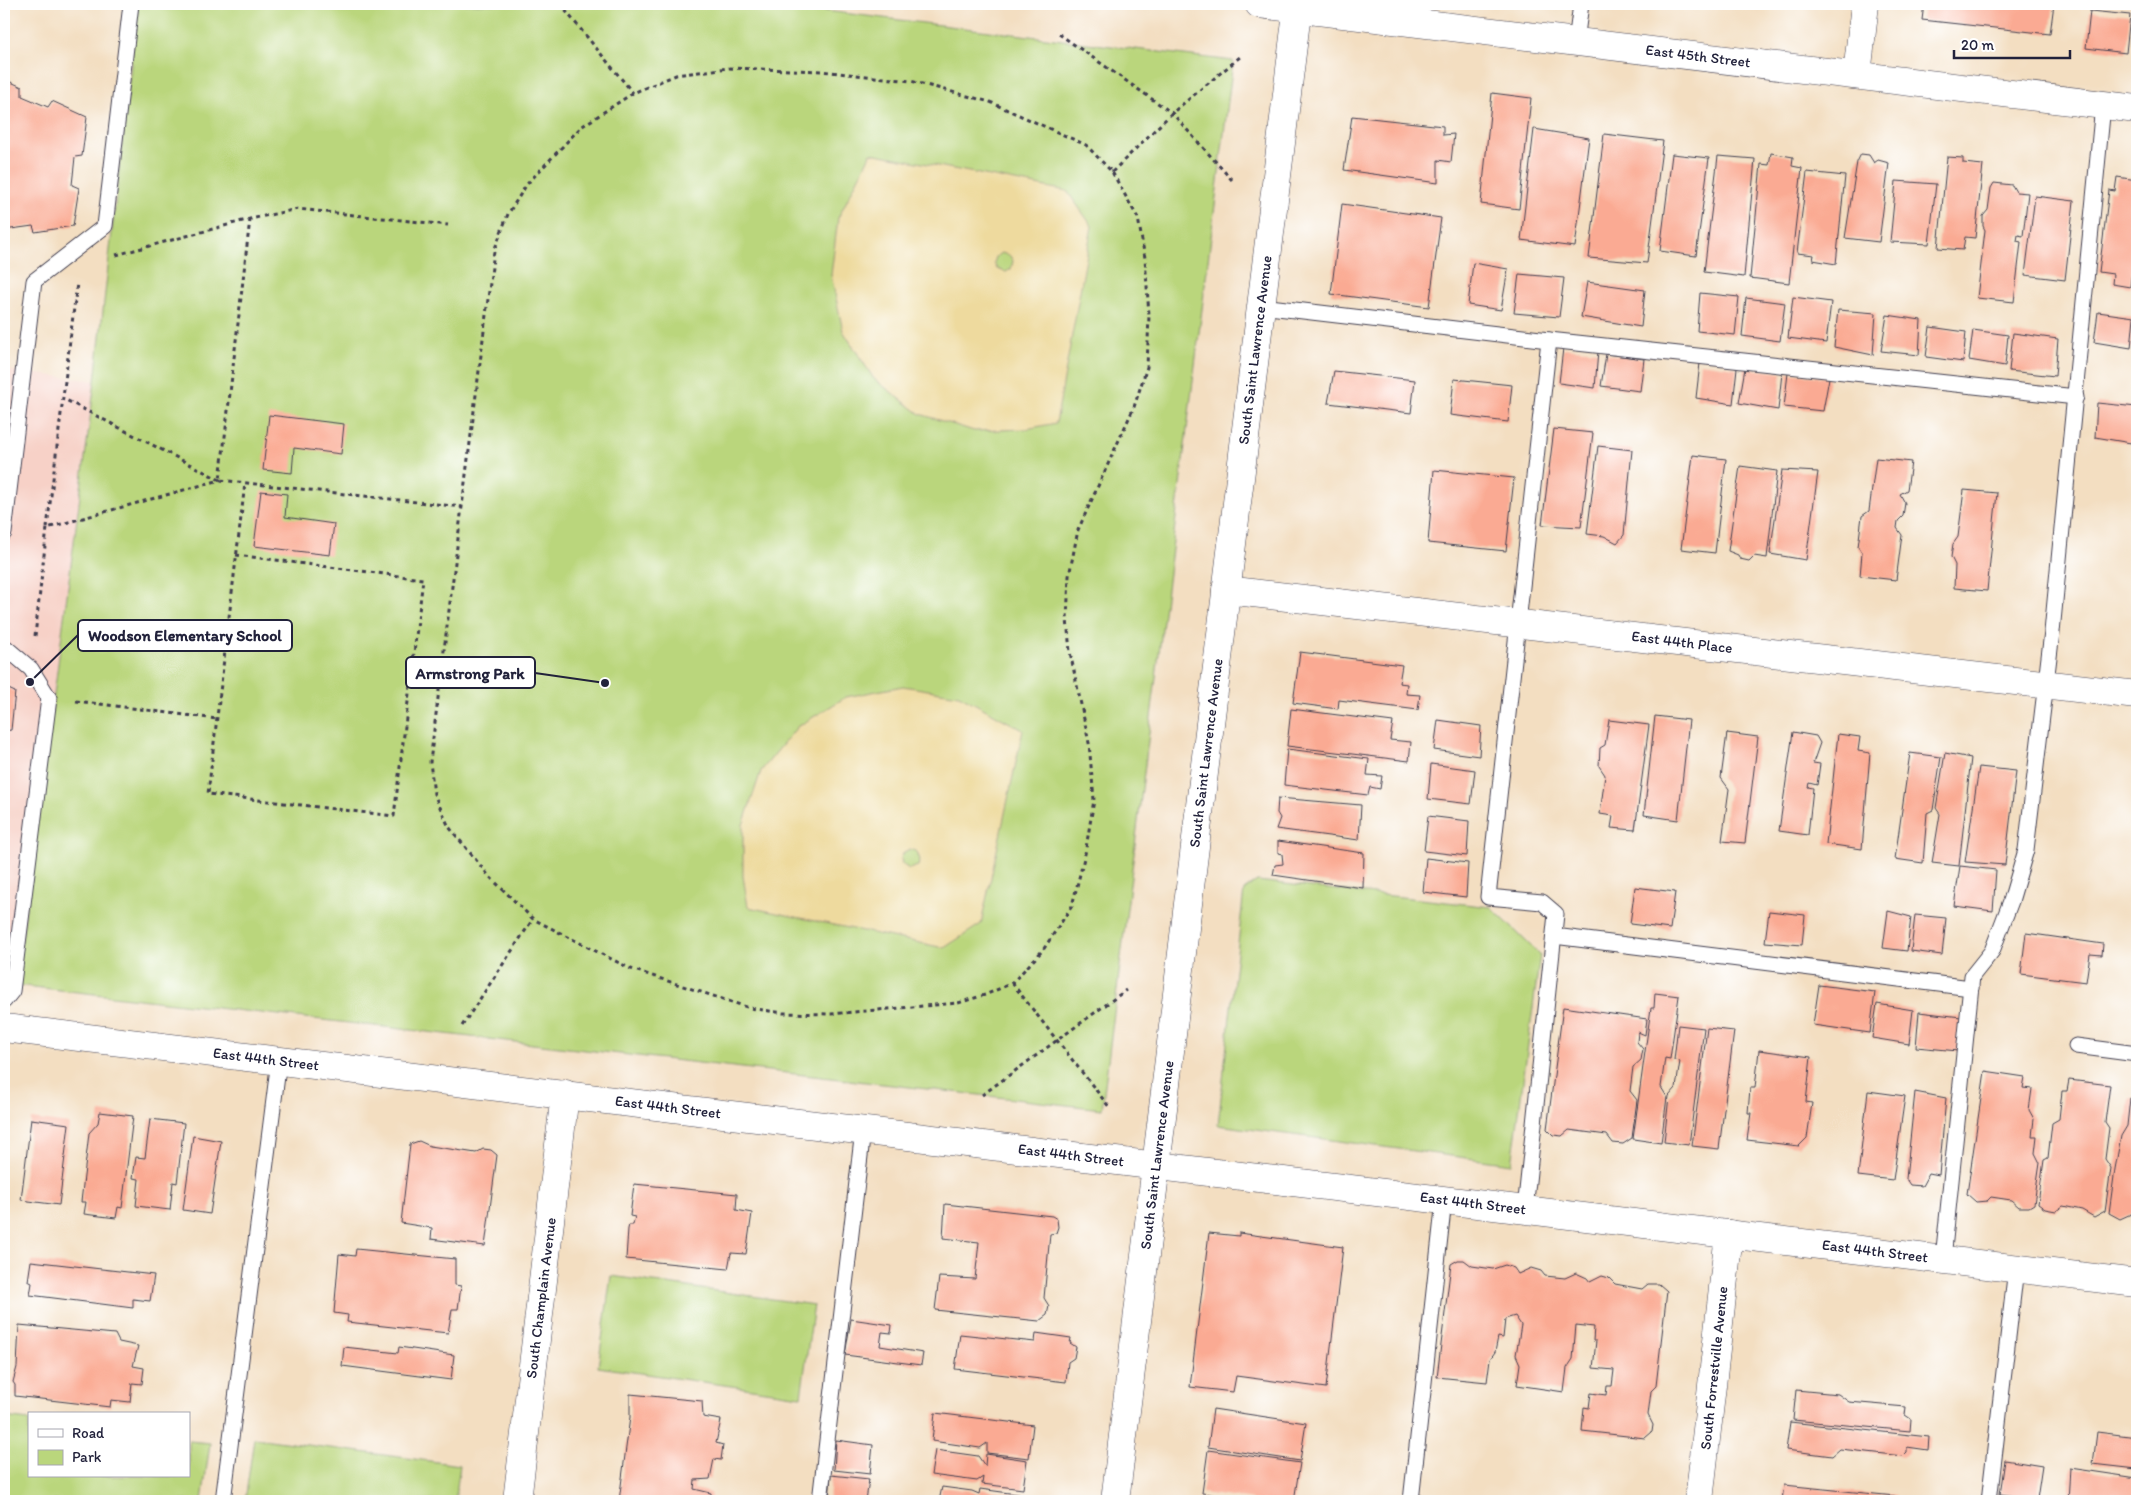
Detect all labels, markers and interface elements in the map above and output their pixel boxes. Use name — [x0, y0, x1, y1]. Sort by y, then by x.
scale bar — [1954, 28, 2070, 60]
text: 20 m — [1961, 36, 1995, 54]
street label: East 45th Street — [1644, 41, 1752, 71]
street label: South Saint Lawrence Avenue — [1234, 254, 1276, 446]
callout: Woodson Elementary School — [78, 620, 292, 651]
text: Woodson Elementary School — [88, 626, 282, 646]
street label: East 44th Place — [1630, 627, 1734, 657]
callout: Armstrong Park — [406, 657, 535, 688]
street label: South Saint Lawrence Avenue — [1185, 657, 1227, 849]
text: Armstrong Park — [414, 664, 525, 684]
street label: East 44th Street — [212, 1044, 320, 1074]
street label: South Saint Lawrence Avenue — [1136, 1059, 1178, 1251]
street label: East 44th Street — [614, 1092, 722, 1122]
street label: East 44th Street — [1017, 1140, 1125, 1170]
street label: East 44th Street — [1419, 1188, 1527, 1218]
street label: South Champlain Avenue — [522, 1217, 560, 1379]
street label: East 44th Street — [1821, 1236, 1929, 1266]
street label: South Forrestville Avenue — [1696, 1285, 1732, 1451]
legend — [28, 1412, 190, 1478]
text: Road — [72, 1424, 105, 1442]
text: Park — [72, 1448, 102, 1466]

